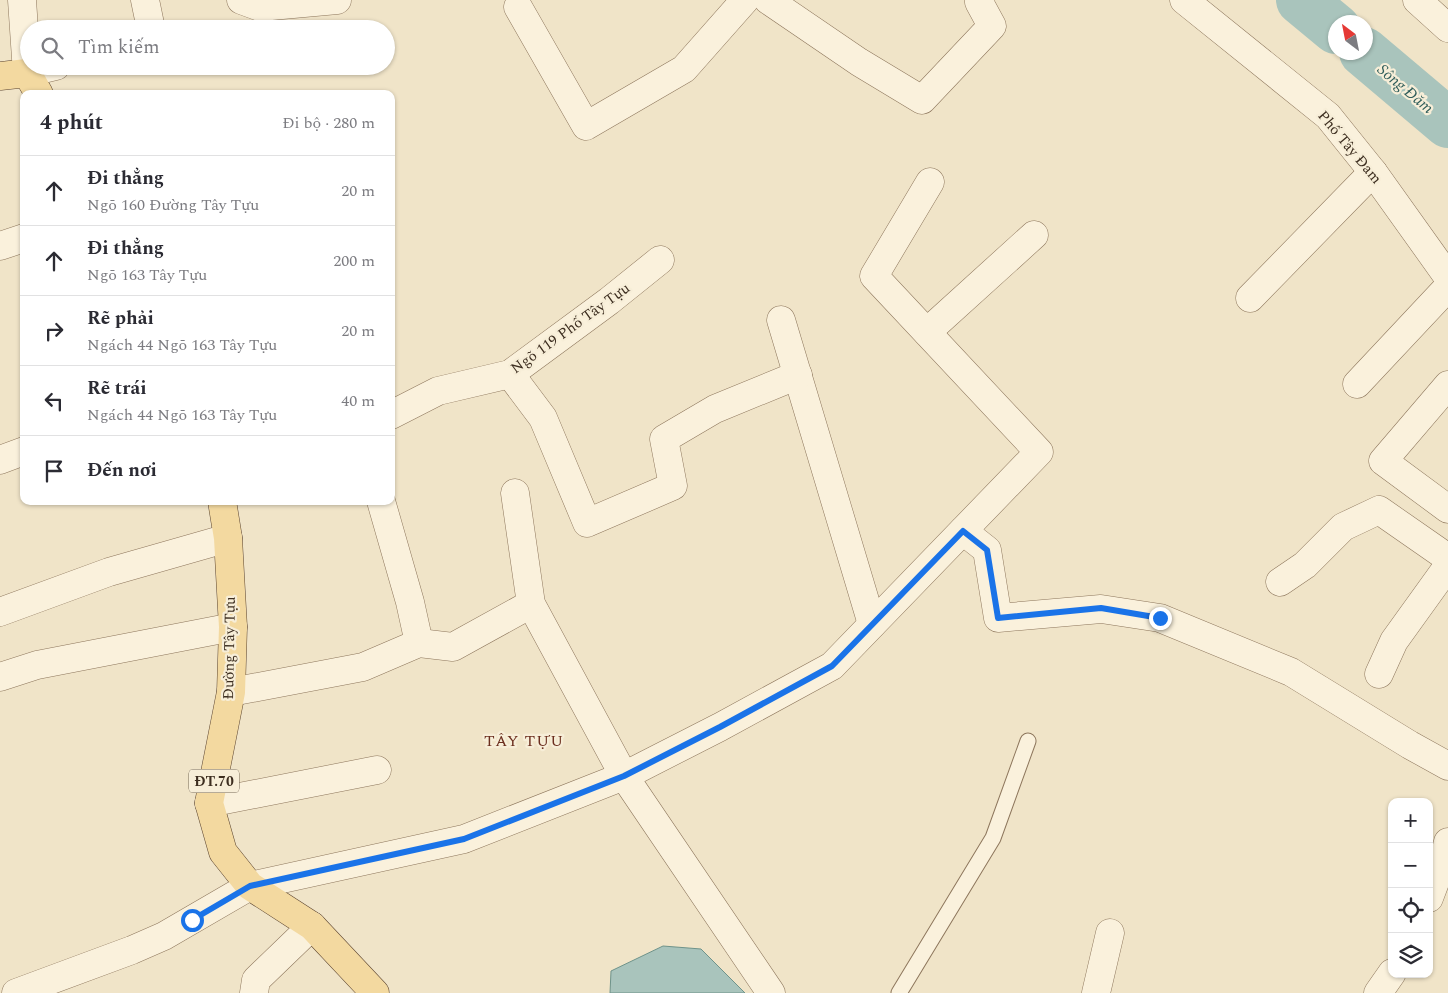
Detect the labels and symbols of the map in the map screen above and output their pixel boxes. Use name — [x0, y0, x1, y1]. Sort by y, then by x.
north arrow — [1328, 15, 1373, 60]
water label: Sông Đăm — [1372, 58, 1439, 120]
street label: Phố Tây Đam — [1312, 106, 1387, 189]
street label: Ngõ 119 Phố Tây Tựu — [506, 277, 635, 380]
street label: Đường Tây Tựu — [217, 596, 242, 700]
route end — [1149, 607, 1172, 630]
district label: TÂY TỰU — [484, 729, 564, 753]
road number: ĐT.70 — [189, 769, 239, 792]
route start — [181, 909, 204, 932]

